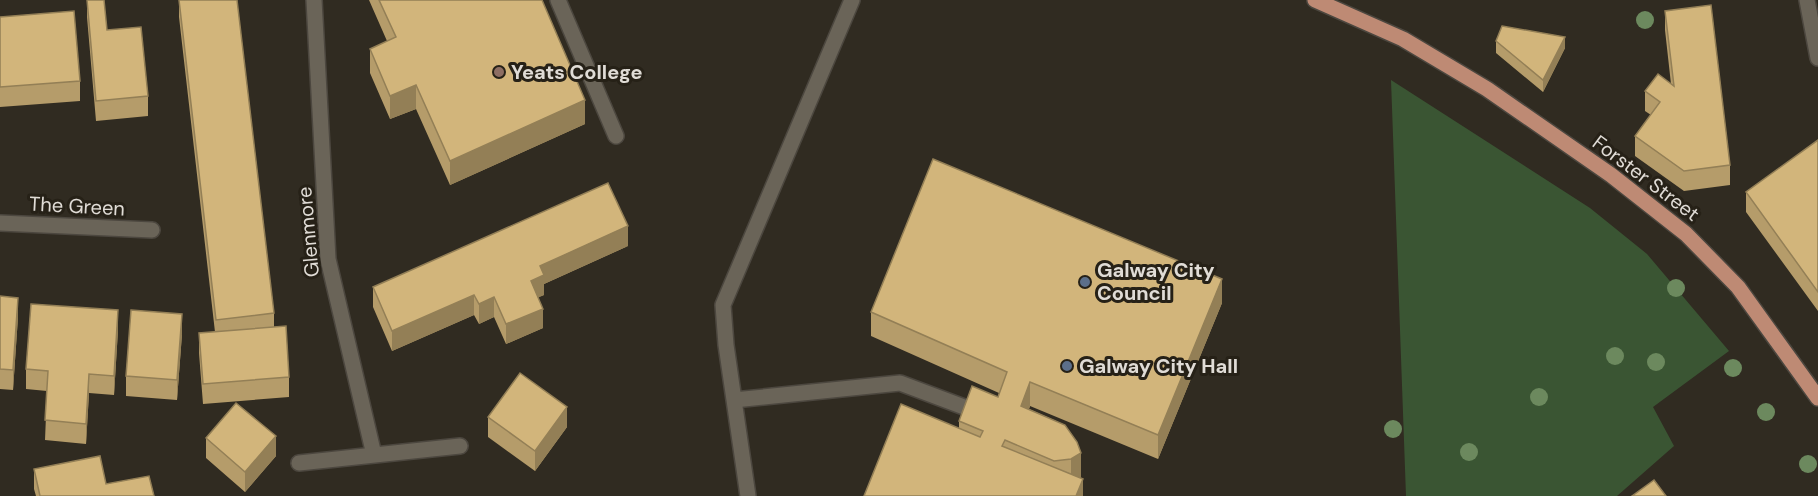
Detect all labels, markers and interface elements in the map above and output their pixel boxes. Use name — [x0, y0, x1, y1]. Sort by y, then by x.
place label: Yeats College — [511, 59, 643, 85]
marker: Yeats College — [492, 65, 506, 79]
street label: Forster Street — [1587, 129, 1705, 227]
street label: Glenmore — [291, 186, 325, 278]
street label: The Green — [28, 191, 126, 221]
place label: Galway City Council — [1097, 257, 1215, 306]
marker: Galway City Council — [1078, 275, 1092, 289]
place label: Galway City Hall — [1079, 353, 1238, 379]
marker: Galway City Hall — [1060, 359, 1074, 373]

